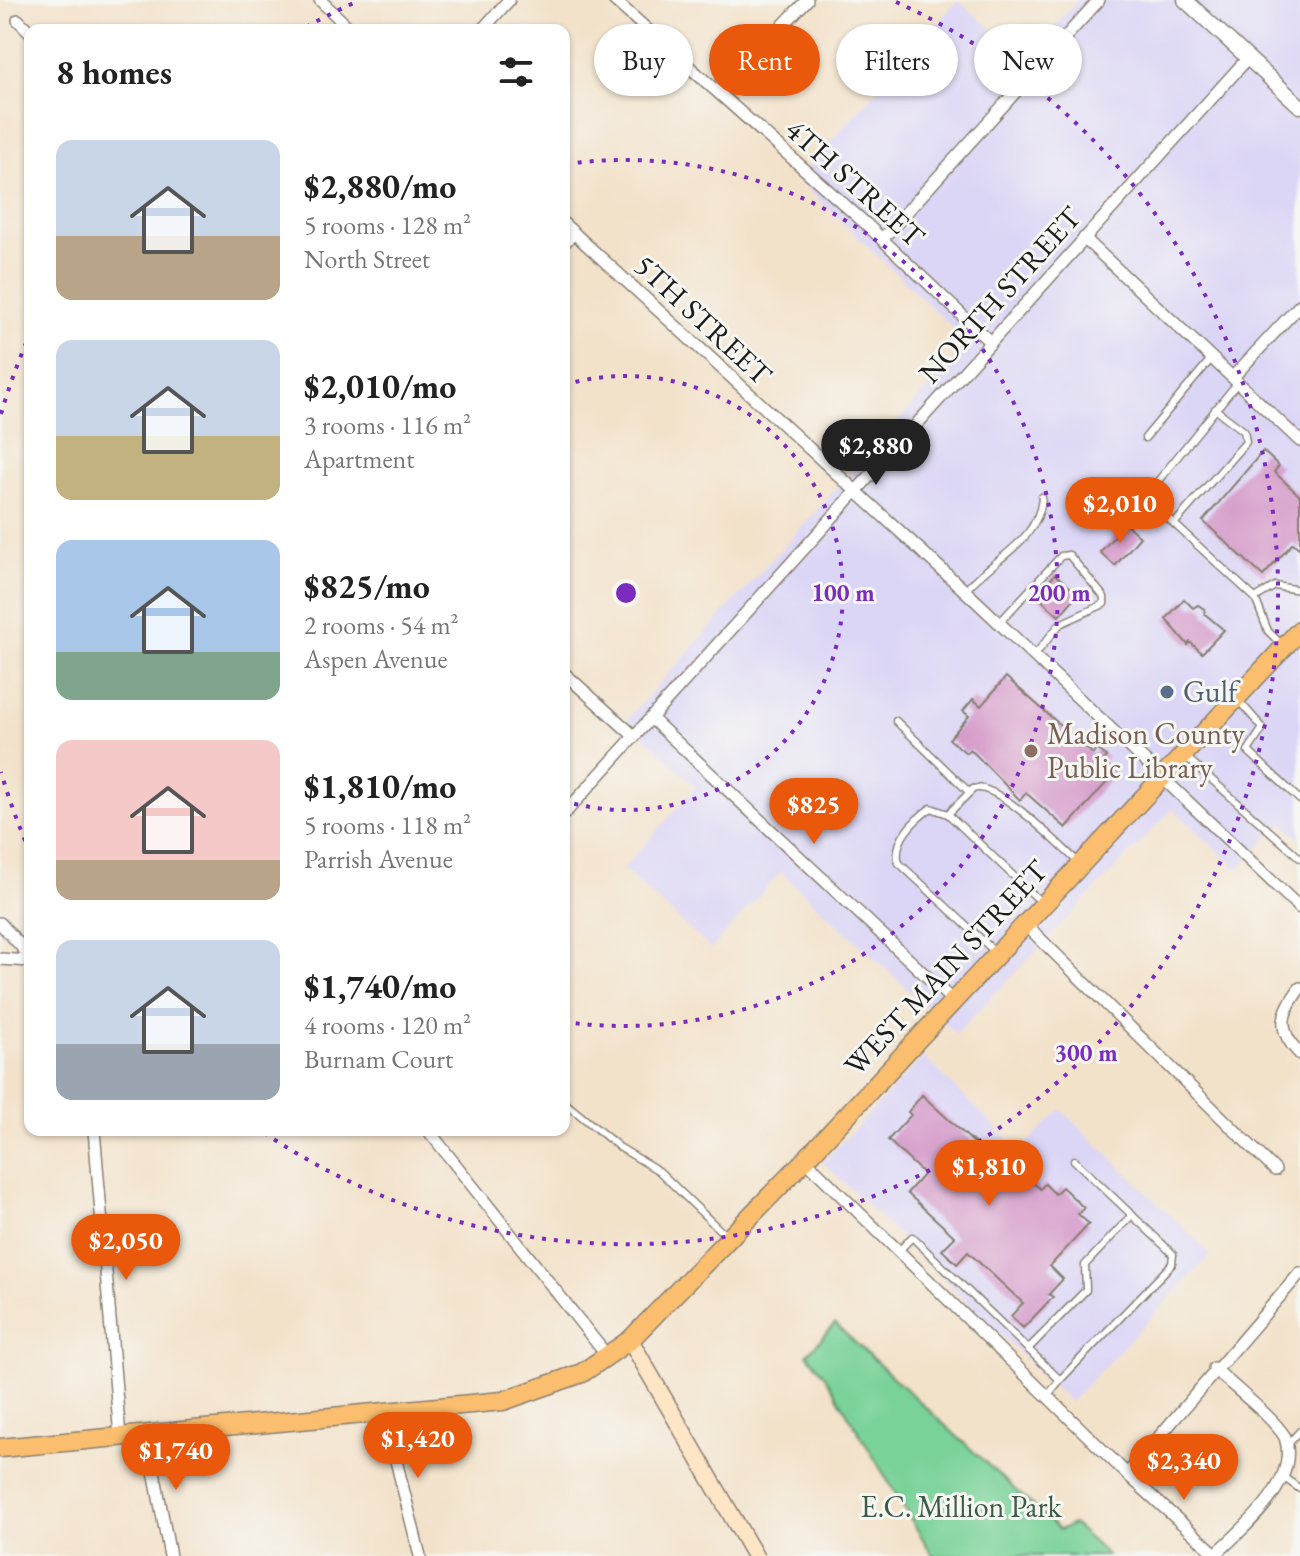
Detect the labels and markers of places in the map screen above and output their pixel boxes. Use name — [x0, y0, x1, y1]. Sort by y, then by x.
pin: $2,880 — [811, 419, 941, 487]
pin: $2,010 — [1055, 477, 1185, 545]
centre of rings — [612, 579, 640, 607]
place label: Gulf — [1183, 672, 1241, 711]
marker: Gulf — [1158, 683, 1176, 701]
place label: Madison County Public Library — [1047, 714, 1246, 787]
marker: Madison County Public Library — [1022, 742, 1040, 760]
pin: $825 — [767, 778, 861, 846]
pin: $1,810 — [924, 1140, 1054, 1208]
pin: $2,050 — [61, 1214, 191, 1282]
pin: $1,420 — [353, 1412, 483, 1480]
pin: $1,740 — [111, 1424, 241, 1492]
pin: $2,340 — [1119, 1434, 1249, 1502]

